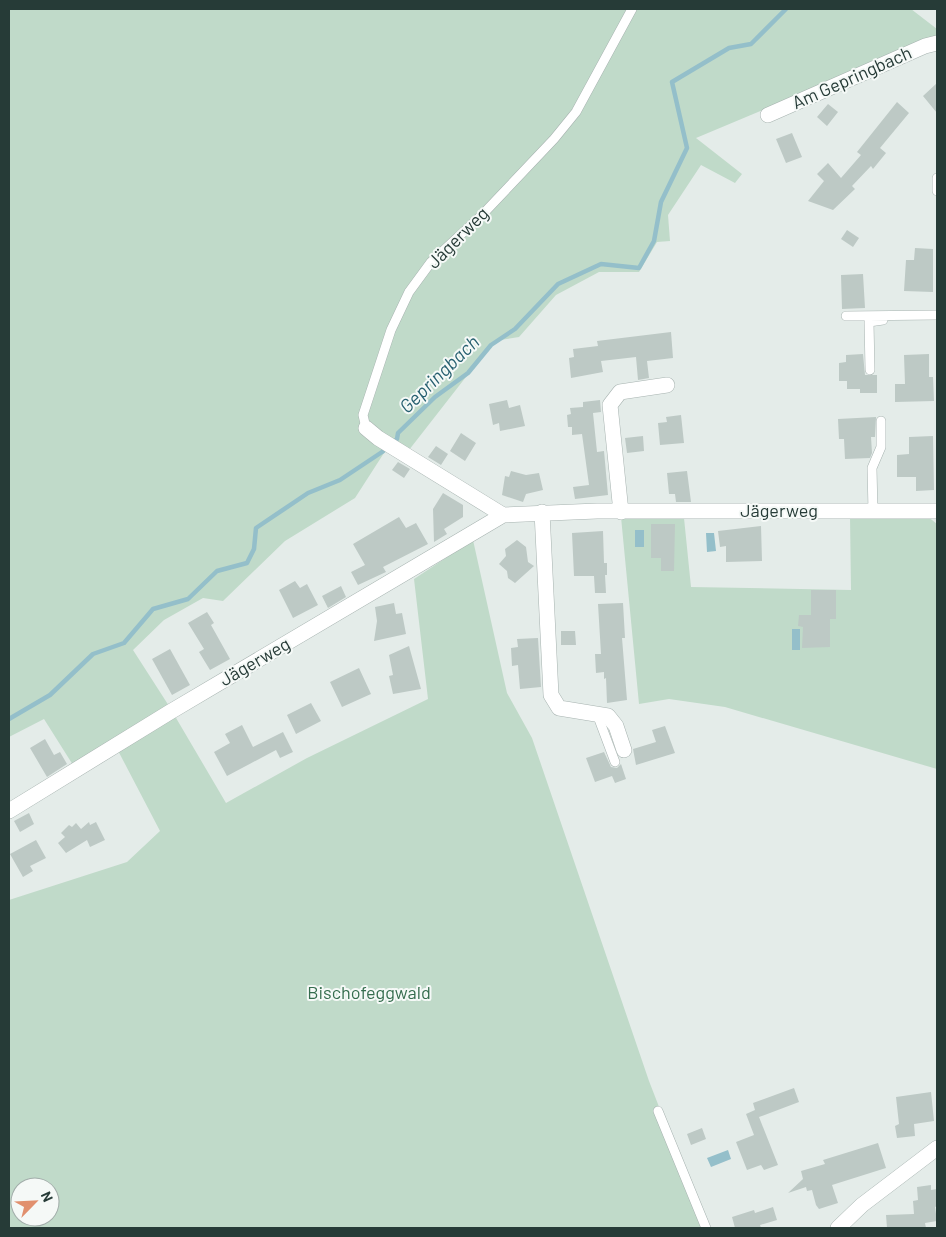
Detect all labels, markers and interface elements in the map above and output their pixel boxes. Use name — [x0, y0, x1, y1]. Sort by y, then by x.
street label: Am Gepringbach — [788, 41, 915, 113]
street label: Jägerweg — [422, 202, 493, 273]
water label: Gepringbach — [394, 330, 483, 417]
street label: Jägerweg — [740, 499, 818, 521]
street label: Jägerweg — [215, 632, 294, 690]
park label: Bischofeggwald — [307, 981, 431, 1003]
north arrow — [10, 1177, 60, 1227]
text: N — [38, 1189, 57, 1204]

